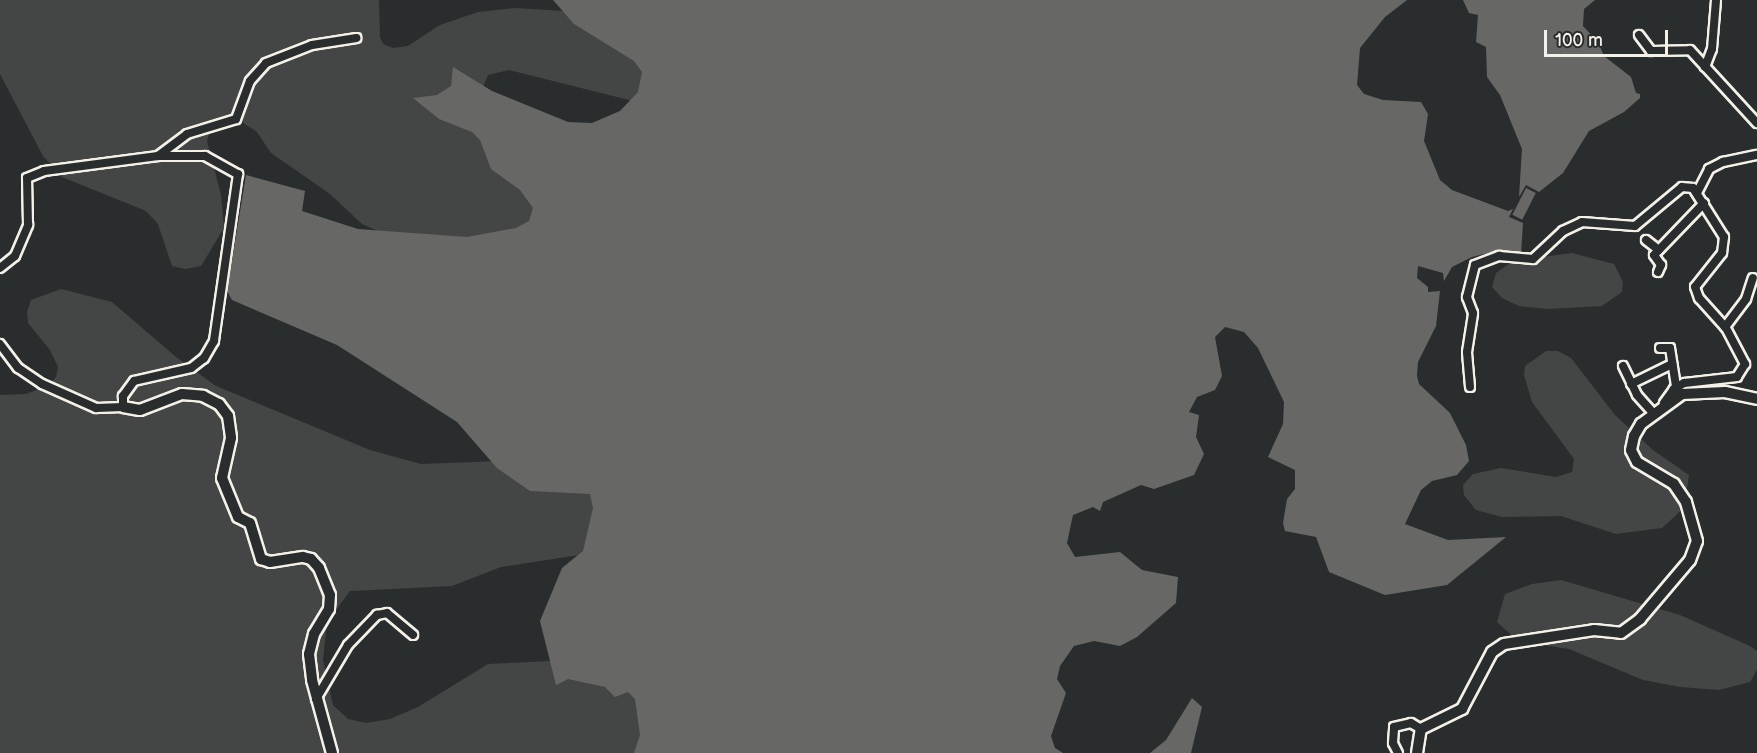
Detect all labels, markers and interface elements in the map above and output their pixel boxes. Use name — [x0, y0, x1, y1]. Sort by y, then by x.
scale bar — [1547, 18, 1672, 56]
text: 100 m — [1555, 30, 1603, 51]

